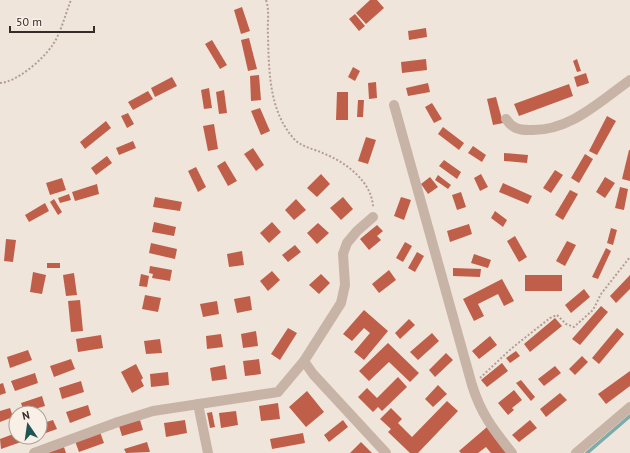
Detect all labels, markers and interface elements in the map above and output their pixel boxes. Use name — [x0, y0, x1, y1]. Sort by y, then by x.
scale bar — [10, 8, 94, 34]
text: 50 m — [16, 14, 42, 29]
north arrow — [8, 405, 48, 445]
text: N — [21, 408, 31, 423]

